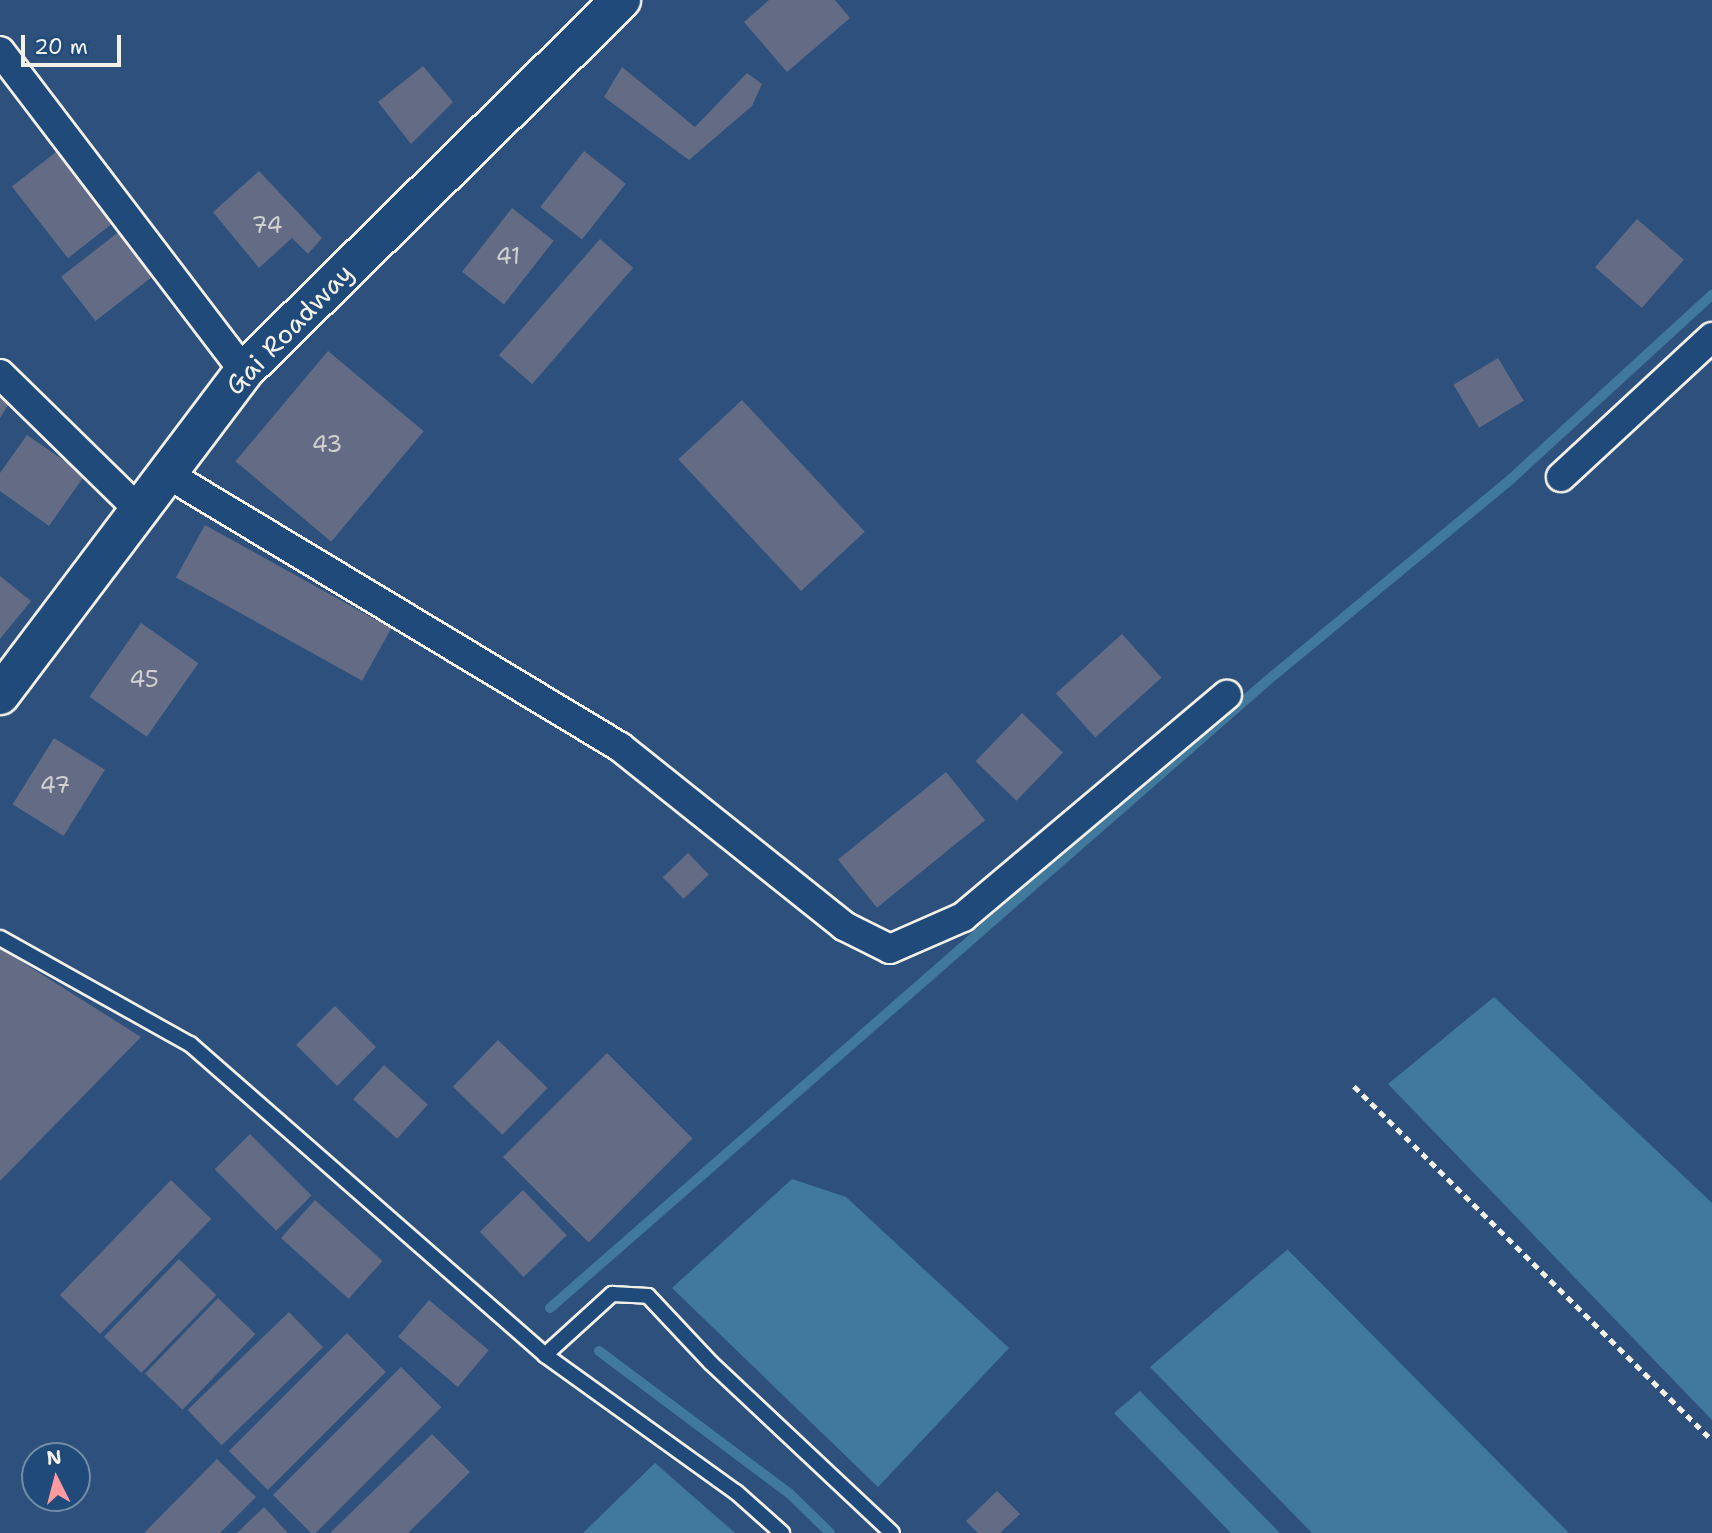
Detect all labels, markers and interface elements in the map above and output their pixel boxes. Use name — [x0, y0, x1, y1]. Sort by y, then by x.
scale bar — [24, 21, 124, 65]
text: 20 m — [34, 33, 88, 61]
house number: 74 — [251, 211, 283, 239]
house number: 41 — [496, 242, 520, 270]
street label: Gai Roadway — [219, 257, 359, 401]
house number: 43 — [312, 430, 342, 458]
house number: 45 — [129, 665, 159, 693]
house number: 47 — [40, 771, 70, 799]
north arrow — [21, 1442, 91, 1512]
text: N — [45, 1444, 63, 1471]

